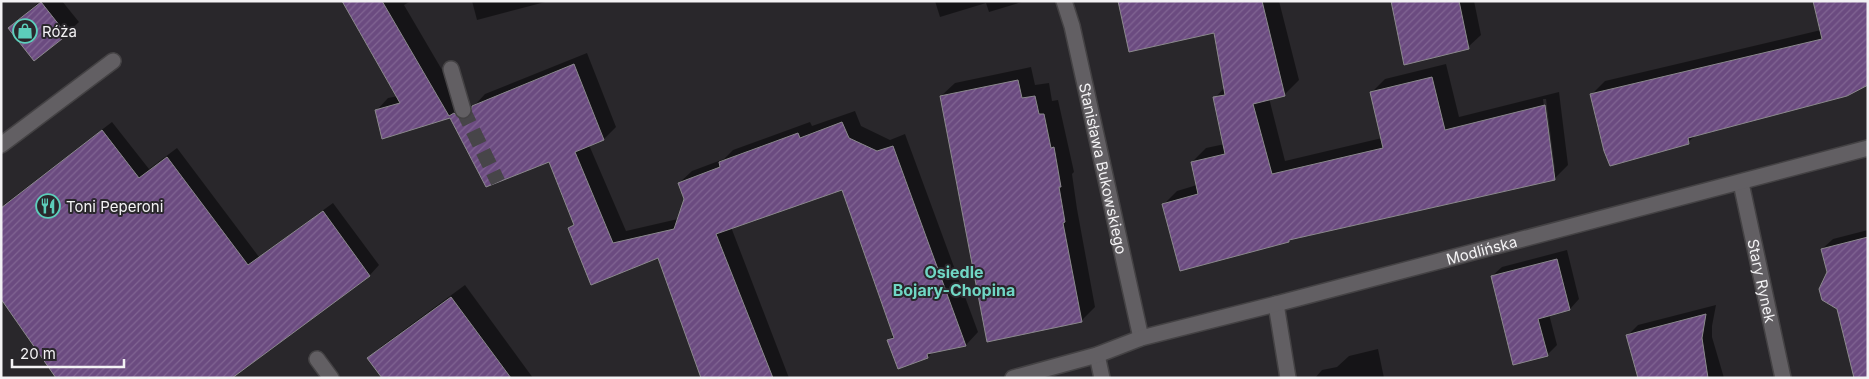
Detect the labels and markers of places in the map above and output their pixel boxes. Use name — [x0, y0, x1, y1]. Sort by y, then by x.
shop icon: Róża — [12, 18, 38, 44]
place label: Róża — [42, 22, 77, 41]
restaurant icon: Toni Peperoni — [35, 193, 61, 219]
place label: Toni Peperoni — [66, 197, 163, 216]

